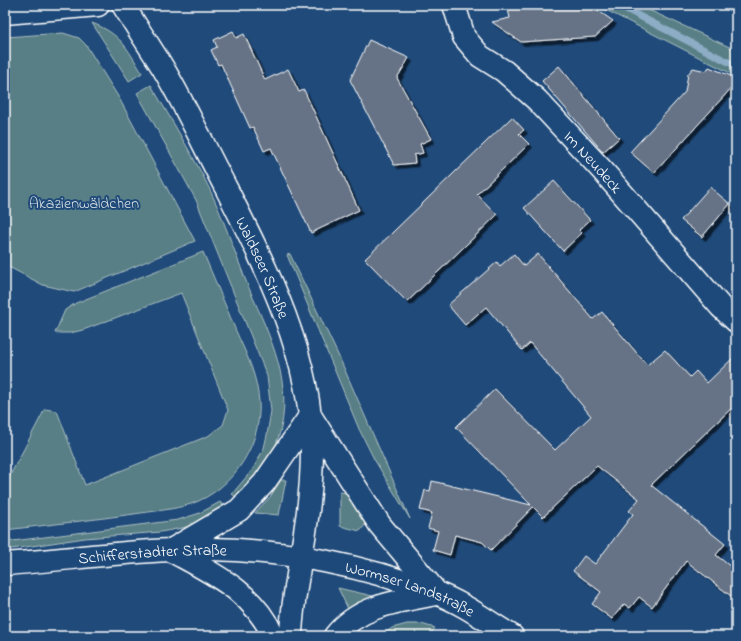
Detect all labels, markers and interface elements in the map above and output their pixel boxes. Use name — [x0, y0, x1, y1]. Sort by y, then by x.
street label: Im Neudeck — [557, 126, 628, 200]
park label: Akazienwäldchen — [29, 192, 139, 216]
street label: Waldseer Straße — [228, 213, 295, 323]
street label: Schifferstadter Straße — [77, 539, 228, 571]
street label: Wormser Landstraße — [343, 556, 480, 624]

